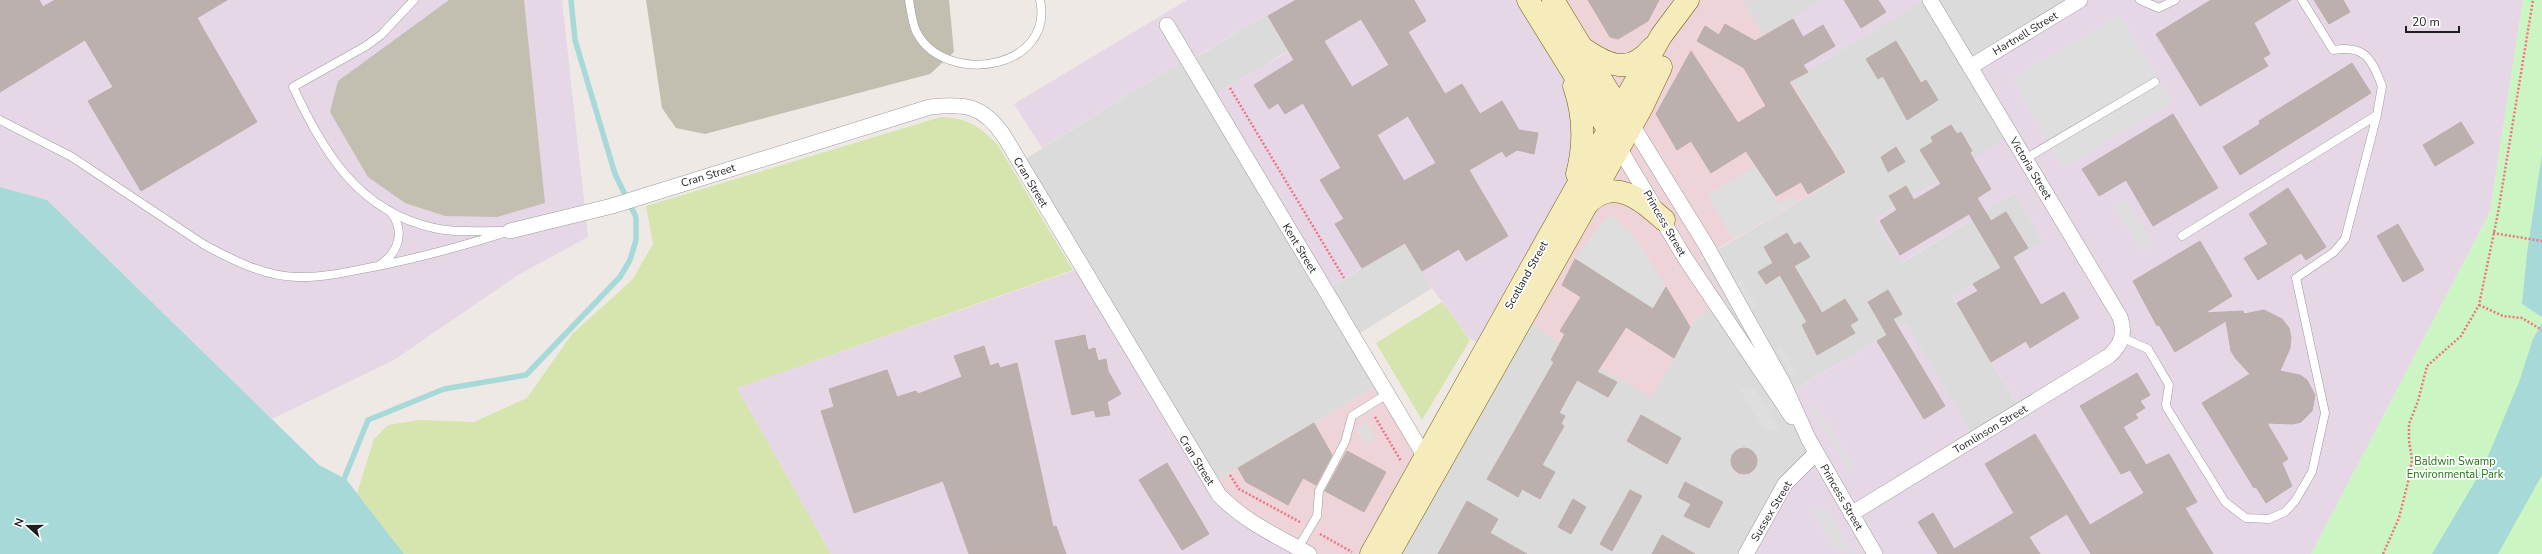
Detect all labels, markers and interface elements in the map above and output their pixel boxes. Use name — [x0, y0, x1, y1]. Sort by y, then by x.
street label: Hartnell Street — [1990, 8, 2061, 59]
scale bar — [2406, 8, 2459, 34]
text: 20 m — [2412, 14, 2440, 30]
street label: Victoria Street — [2006, 133, 2055, 202]
street label: Cran Street — [1010, 154, 1052, 210]
street label: Cran Street — [679, 160, 737, 191]
street label: Princess Street — [1640, 188, 1690, 259]
street label: Kent Street — [1279, 221, 1320, 276]
street label: Scotland Street — [1501, 238, 1552, 312]
street label: Tomlinson Street — [1950, 401, 2030, 457]
street label: Cran Street — [1175, 432, 1218, 488]
park label: Baldwin Swamp Environmental Park — [2407, 454, 2504, 482]
street label: Princess Street — [1817, 462, 1867, 533]
street label: Sussex Street — [1748, 478, 1795, 544]
north arrow — [8, 506, 48, 546]
text: N — [11, 516, 28, 529]

